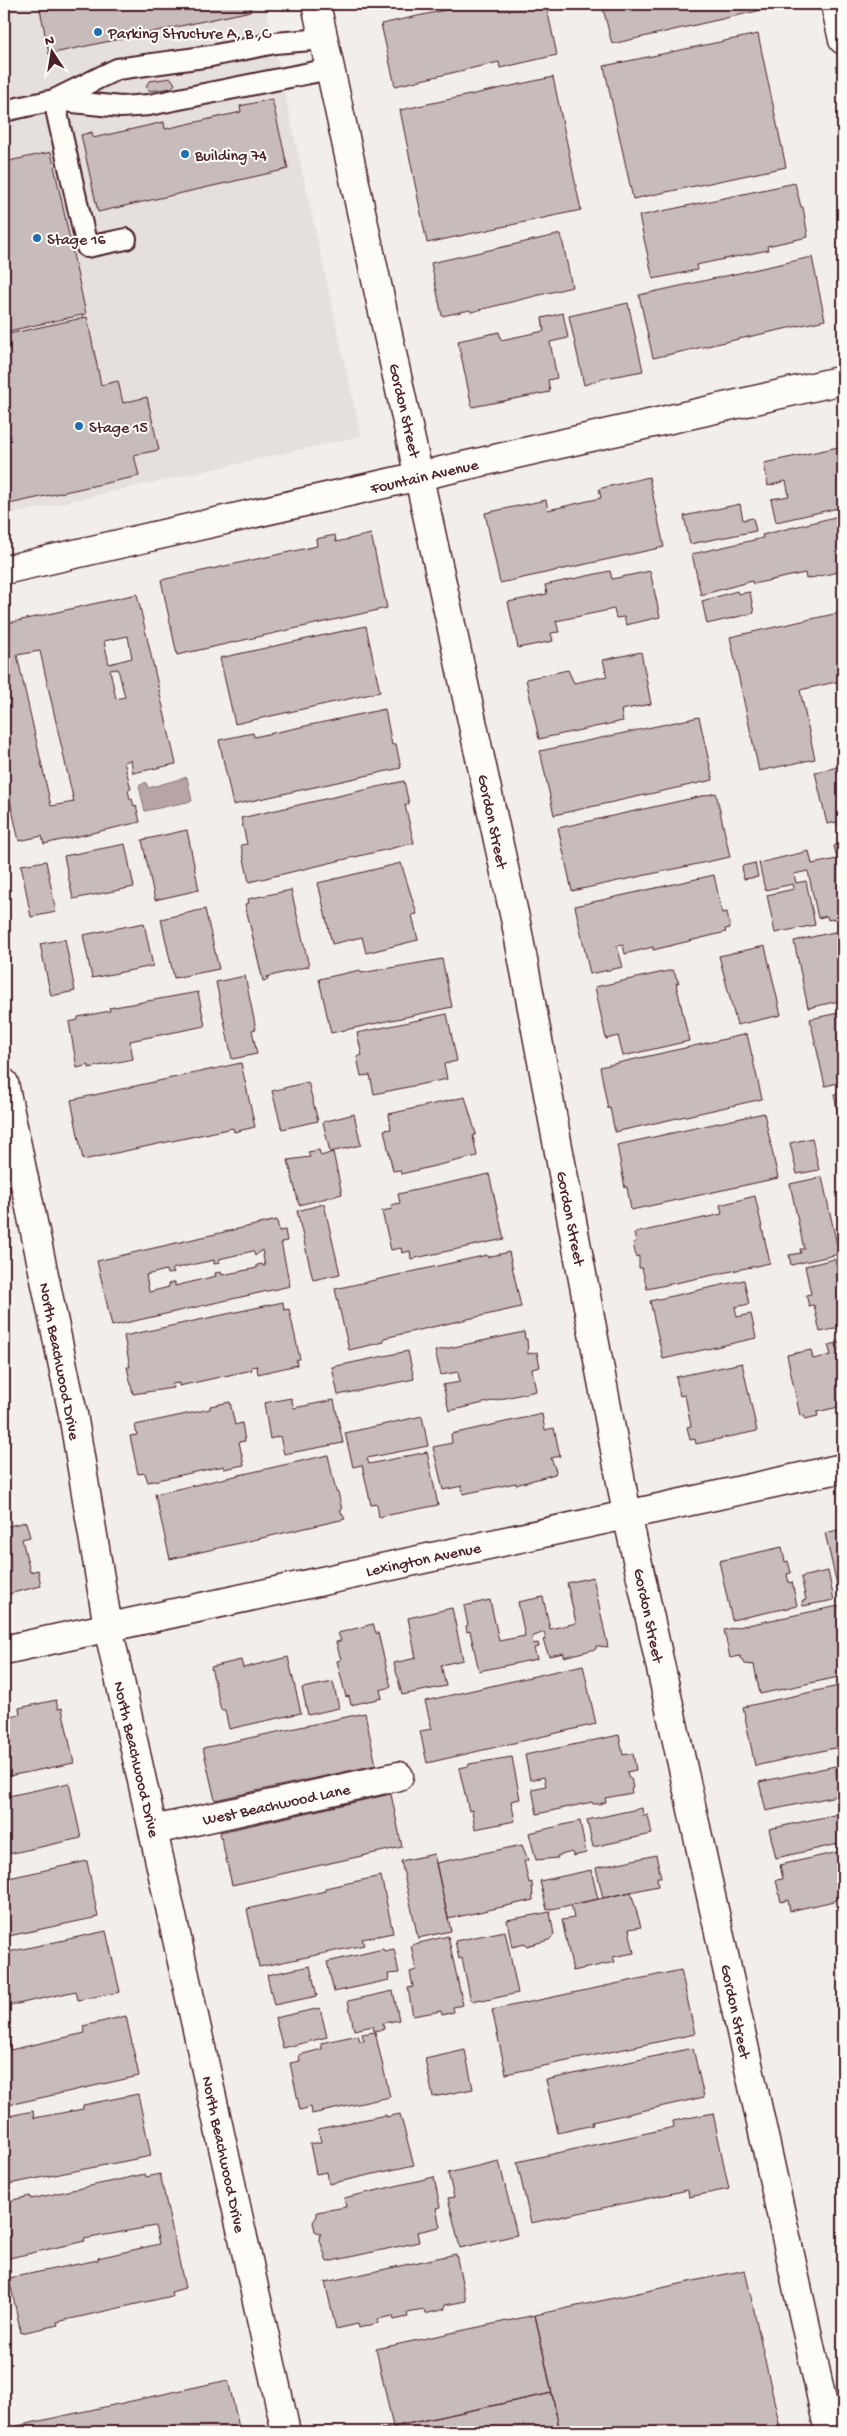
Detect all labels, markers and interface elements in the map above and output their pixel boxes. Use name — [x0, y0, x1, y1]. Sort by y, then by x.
marker: Parking Structure A, B ,C — [92, 26, 104, 38]
place label: Parking Structure A, B ,C — [107, 26, 272, 45]
north arrow — [28, 28, 78, 78]
text: N — [44, 32, 56, 51]
marker: Building 74 — [179, 148, 191, 160]
place label: Building 74 — [194, 148, 267, 167]
marker: Stage 16 — [31, 232, 43, 244]
place label: Stage 16 — [47, 232, 106, 251]
street label: Gordon Street — [383, 362, 423, 461]
marker: Stage 15 — [73, 420, 85, 432]
place label: Stage 15 — [89, 420, 148, 439]
street label: Fountain Avenue — [368, 457, 481, 500]
street label: Gordon Street — [471, 773, 510, 872]
street label: Gordon Street — [550, 1170, 587, 1269]
street label: North Beachwood Drive — [33, 1281, 82, 1443]
street label: Lexington Avenue — [365, 1540, 484, 1583]
street label: Gordon Street — [627, 1567, 666, 1666]
street label: North Beachwood Drive — [107, 1680, 162, 1840]
street label: West Beachwood Lane — [201, 1781, 353, 1831]
street label: Gordon Street — [714, 1963, 753, 2062]
street label: North Beachwood Drive — [196, 2075, 248, 2236]

